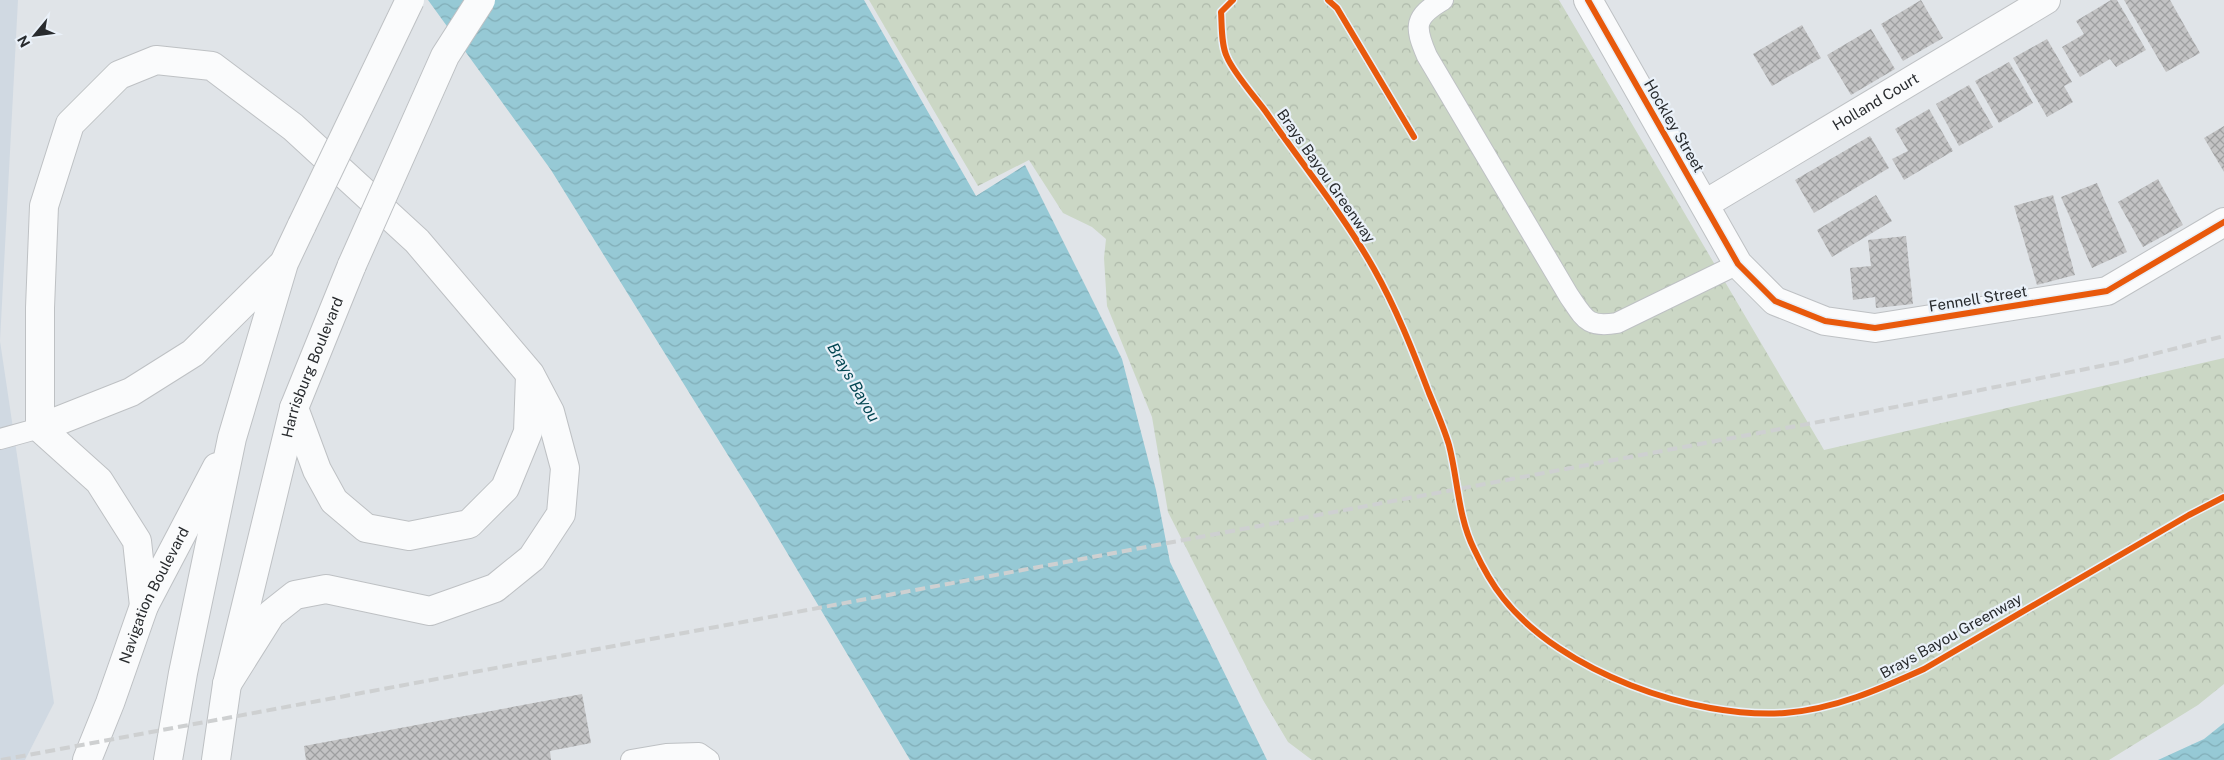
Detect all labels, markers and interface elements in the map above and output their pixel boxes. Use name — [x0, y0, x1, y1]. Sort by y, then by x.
north arrow — [10, 10, 60, 60]
text: N — [14, 33, 33, 50]
street label: Holland Court — [1829, 69, 1922, 134]
street label: Hockley Street — [1641, 76, 1708, 175]
street label: Brays Bayou Greenway — [1274, 106, 1379, 246]
street label: Fennell Street — [1928, 282, 2028, 315]
street label: Harrisburg Boulevard — [278, 294, 346, 440]
water label: Brays Bayou — [823, 339, 884, 425]
street label: Navigation Boulevard — [116, 524, 192, 666]
street label: Brays Bayou Greenway — [1877, 590, 2025, 682]

